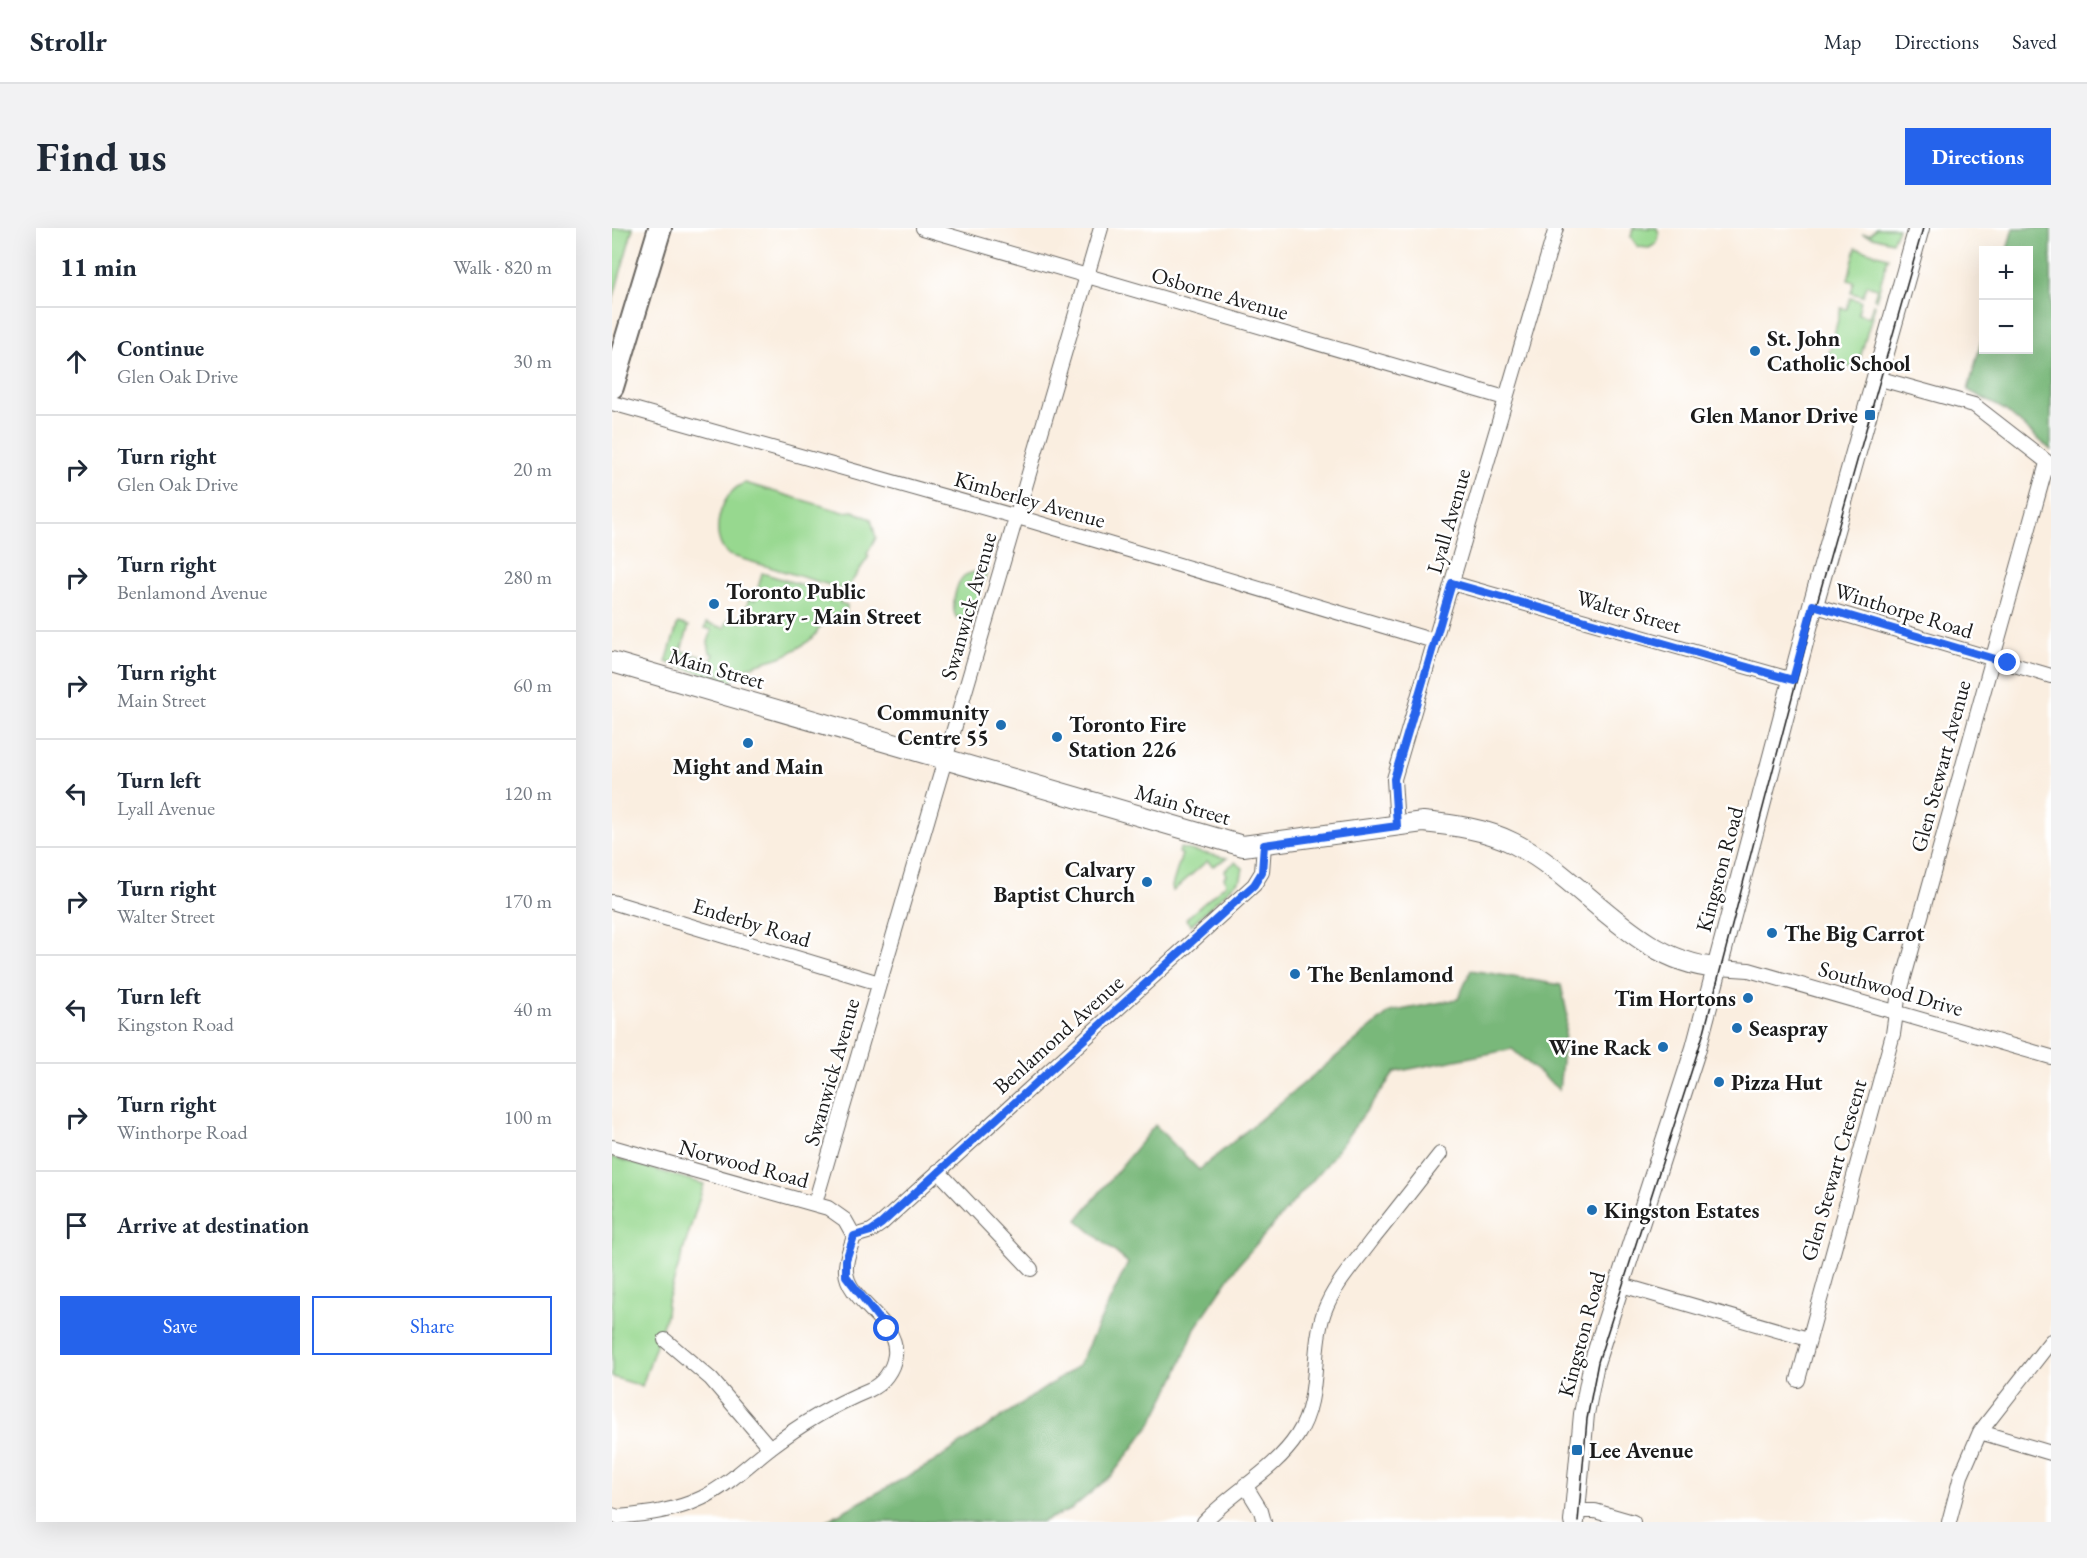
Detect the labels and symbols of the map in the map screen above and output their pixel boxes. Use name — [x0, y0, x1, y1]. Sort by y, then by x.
street label: Osborne Avenue — [1148, 260, 1292, 327]
place label: St. John Catholic School — [1767, 324, 1911, 378]
marker: St. John Catholic School — [1748, 344, 1762, 358]
place label: Glen Manor Drive — [1690, 401, 1858, 430]
marker: Glen Manor Drive — [1863, 408, 1877, 422]
street label: Kimberley Avenue — [951, 464, 1109, 535]
street label: Lyall Avenue — [1420, 465, 1477, 577]
street label: Swanwick Avenue — [934, 529, 1003, 683]
street label: Winthorpe Road — [1831, 576, 1978, 646]
place label: Toronto Public Library - Main Street — [726, 577, 922, 631]
street label: Walter Street — [1573, 583, 1685, 640]
marker: Toronto Public Library - Main Street — [707, 597, 721, 611]
street label: Main Street — [666, 641, 768, 696]
route end — [1994, 649, 2020, 675]
street label: Glen Stewart Avenue — [1904, 677, 1977, 855]
place label: Community Centre 55 — [877, 698, 989, 752]
place label: Toronto Fire Station 226 — [1069, 710, 1186, 764]
marker: Community Centre 55 — [994, 718, 1008, 732]
marker: Toronto Fire Station 226 — [1050, 730, 1064, 744]
marker: Might and Main — [741, 736, 755, 750]
place label: Might and Main — [673, 752, 824, 781]
street label: Main Street — [1132, 777, 1234, 832]
street label: Kingston Road — [1689, 802, 1750, 935]
place label: Calvary Baptist Church — [994, 855, 1135, 909]
marker: Calvary Baptist Church — [1140, 875, 1154, 889]
street label: Enderby Road — [689, 891, 815, 954]
place label: The Big Carrot — [1784, 919, 1925, 948]
marker: The Big Carrot — [1765, 926, 1779, 940]
street label: Southwood Drive — [1815, 954, 1967, 1023]
place label: The Benlamond — [1307, 960, 1454, 989]
marker: The Benlamond — [1288, 967, 1302, 981]
street label: Benlamond Avenue — [987, 968, 1130, 1101]
place label: Tim Hortons — [1614, 984, 1736, 1013]
marker: Tim Hortons — [1741, 991, 1755, 1005]
street label: Swanwick Avenue — [797, 995, 866, 1149]
place label: Seaspray — [1749, 1014, 1828, 1043]
marker: Seaspray — [1730, 1021, 1744, 1035]
place label: Wine Rack — [1549, 1033, 1652, 1062]
marker: Wine Rack — [1656, 1040, 1670, 1054]
place label: Pizza Hut — [1731, 1068, 1823, 1097]
marker: Pizza Hut — [1712, 1075, 1726, 1089]
street label: Glen Stewart Crescent — [1794, 1076, 1873, 1265]
street label: Norwood Road — [676, 1132, 813, 1195]
place label: Kingston Estates — [1604, 1196, 1760, 1225]
marker: Kingston Estates — [1585, 1203, 1599, 1217]
street label: Kingston Road — [1551, 1267, 1612, 1400]
route start — [873, 1315, 899, 1341]
place label: Lee Avenue — [1589, 1436, 1693, 1465]
marker: Lee Avenue — [1570, 1443, 1584, 1457]

